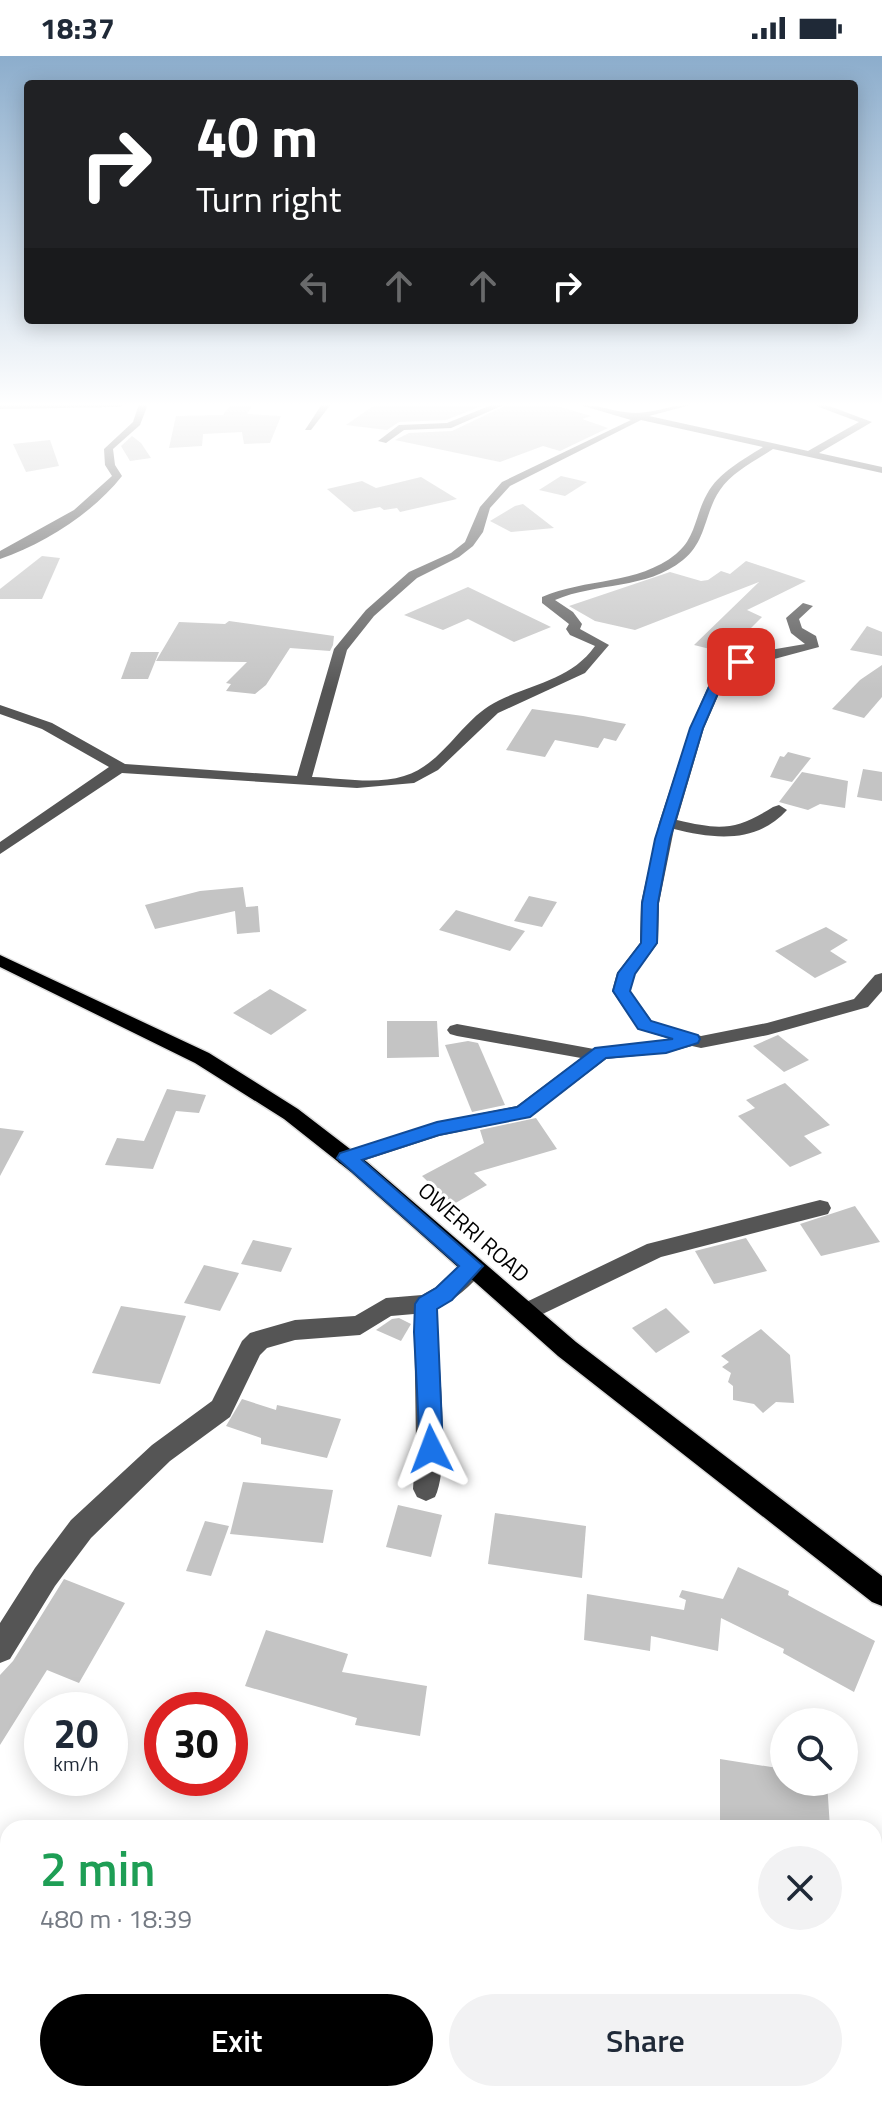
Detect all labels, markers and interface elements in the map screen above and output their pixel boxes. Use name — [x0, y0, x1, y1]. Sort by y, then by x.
text: 18:37 — [40, 5, 115, 51]
text: 40 m — [196, 94, 318, 179]
icon: right — [64, 112, 168, 216]
text: Turn right — [196, 171, 341, 226]
icon: left — [293, 264, 337, 308]
icon: ahead — [377, 264, 421, 308]
icon: ahead — [461, 264, 505, 308]
icon: right — [545, 264, 589, 308]
pin — [707, 628, 775, 696]
icon: arrive — [719, 640, 763, 684]
street label: OWERRI ROAD — [411, 1174, 537, 1290]
position arrow — [389, 1407, 473, 1491]
speed limit sign: 30 — [144, 1692, 248, 1796]
text: 20 — [54, 1703, 98, 1764]
map controls — [770, 1708, 858, 1796]
button: search — [770, 1708, 858, 1796]
text: km/h — [53, 1748, 99, 1779]
text: 2 min — [40, 1832, 155, 1905]
button: close — [758, 1846, 842, 1930]
text: 480 m · 18:39 — [40, 1899, 192, 1938]
button: Exit — [40, 1994, 433, 2086]
button: Share — [449, 1994, 842, 2086]

